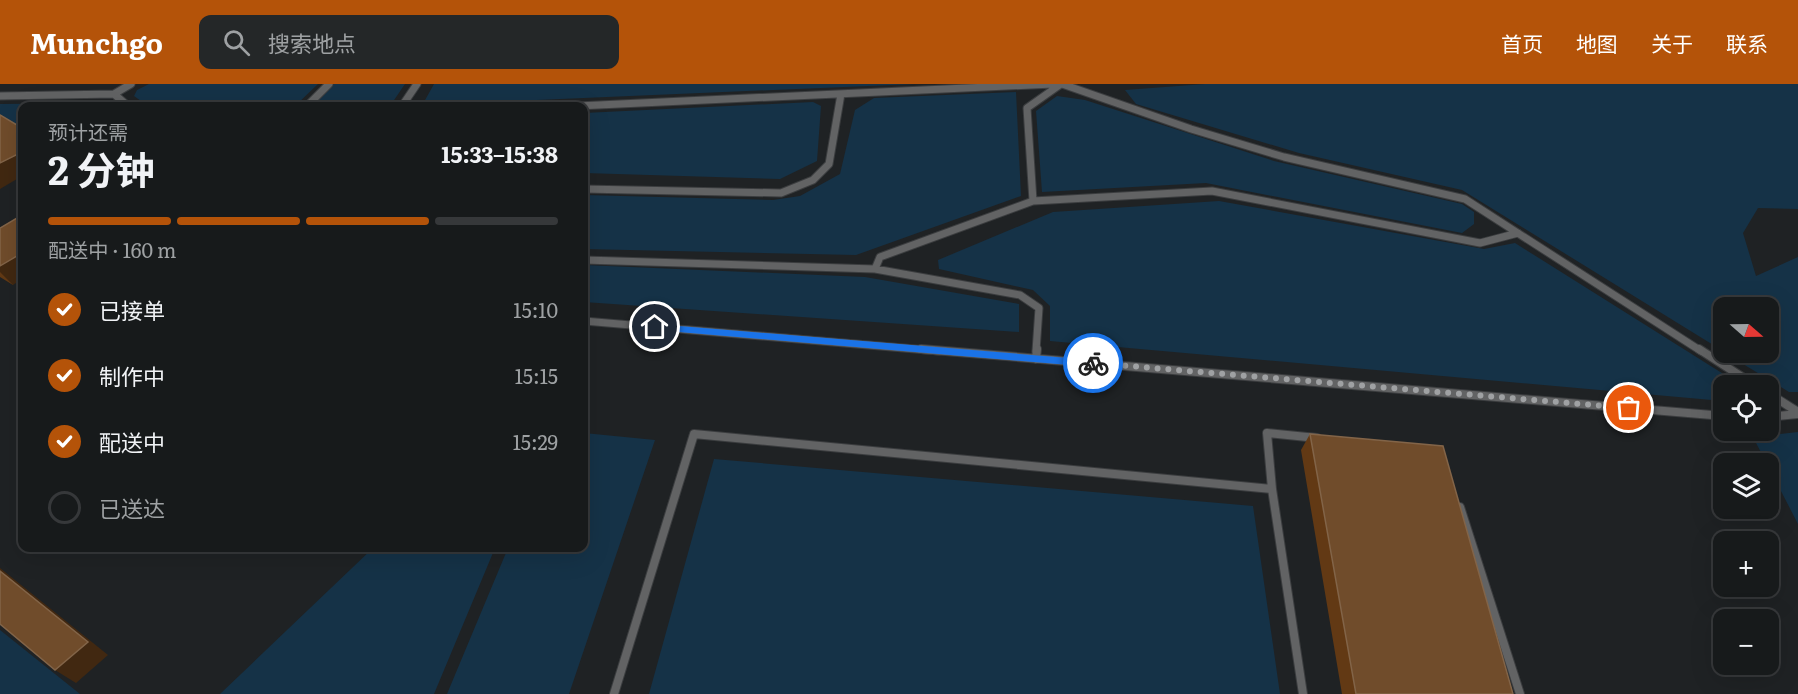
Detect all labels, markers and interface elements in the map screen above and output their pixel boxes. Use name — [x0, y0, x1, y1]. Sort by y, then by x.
search box — [199, 15, 619, 69]
text: Munchgo — [30, 21, 163, 63]
icon: search — [220, 26, 253, 59]
text: 搜索地点 — [268, 26, 356, 59]
text: 首页 — [1501, 27, 1543, 58]
text: 地图 — [1576, 27, 1618, 58]
text: 关于 — [1651, 27, 1693, 58]
text: 联系 — [1726, 27, 1768, 58]
text: 预计还需 — [48, 116, 128, 146]
text: 15:33–15:38 — [441, 137, 558, 170]
text: 2 分钟 — [48, 139, 155, 197]
text: 配送中 · 160 m — [48, 234, 177, 264]
icon: check — [48, 293, 81, 326]
text: 已接单 — [99, 293, 165, 326]
text: 15:10 — [513, 294, 558, 324]
north arrow — [1713, 297, 1779, 363]
map controls — [1713, 297, 1779, 675]
pin — [629, 301, 680, 352]
icon: home — [638, 310, 671, 343]
courier — [1063, 333, 1123, 393]
icon: bike — [1077, 347, 1110, 380]
icon: check — [48, 359, 81, 392]
text: 制作中 — [99, 359, 165, 392]
text: 15:15 — [515, 360, 558, 390]
button: locate — [1713, 375, 1779, 441]
pin — [1603, 382, 1654, 433]
icon: bag — [1612, 391, 1645, 424]
icon: check — [48, 425, 81, 458]
text: 配送中 — [99, 425, 165, 458]
text: 15:29 — [513, 426, 558, 456]
button: layers — [1713, 453, 1779, 519]
text: 已送达 — [99, 491, 165, 524]
button: + — [1713, 531, 1779, 597]
button: − — [1713, 609, 1779, 675]

